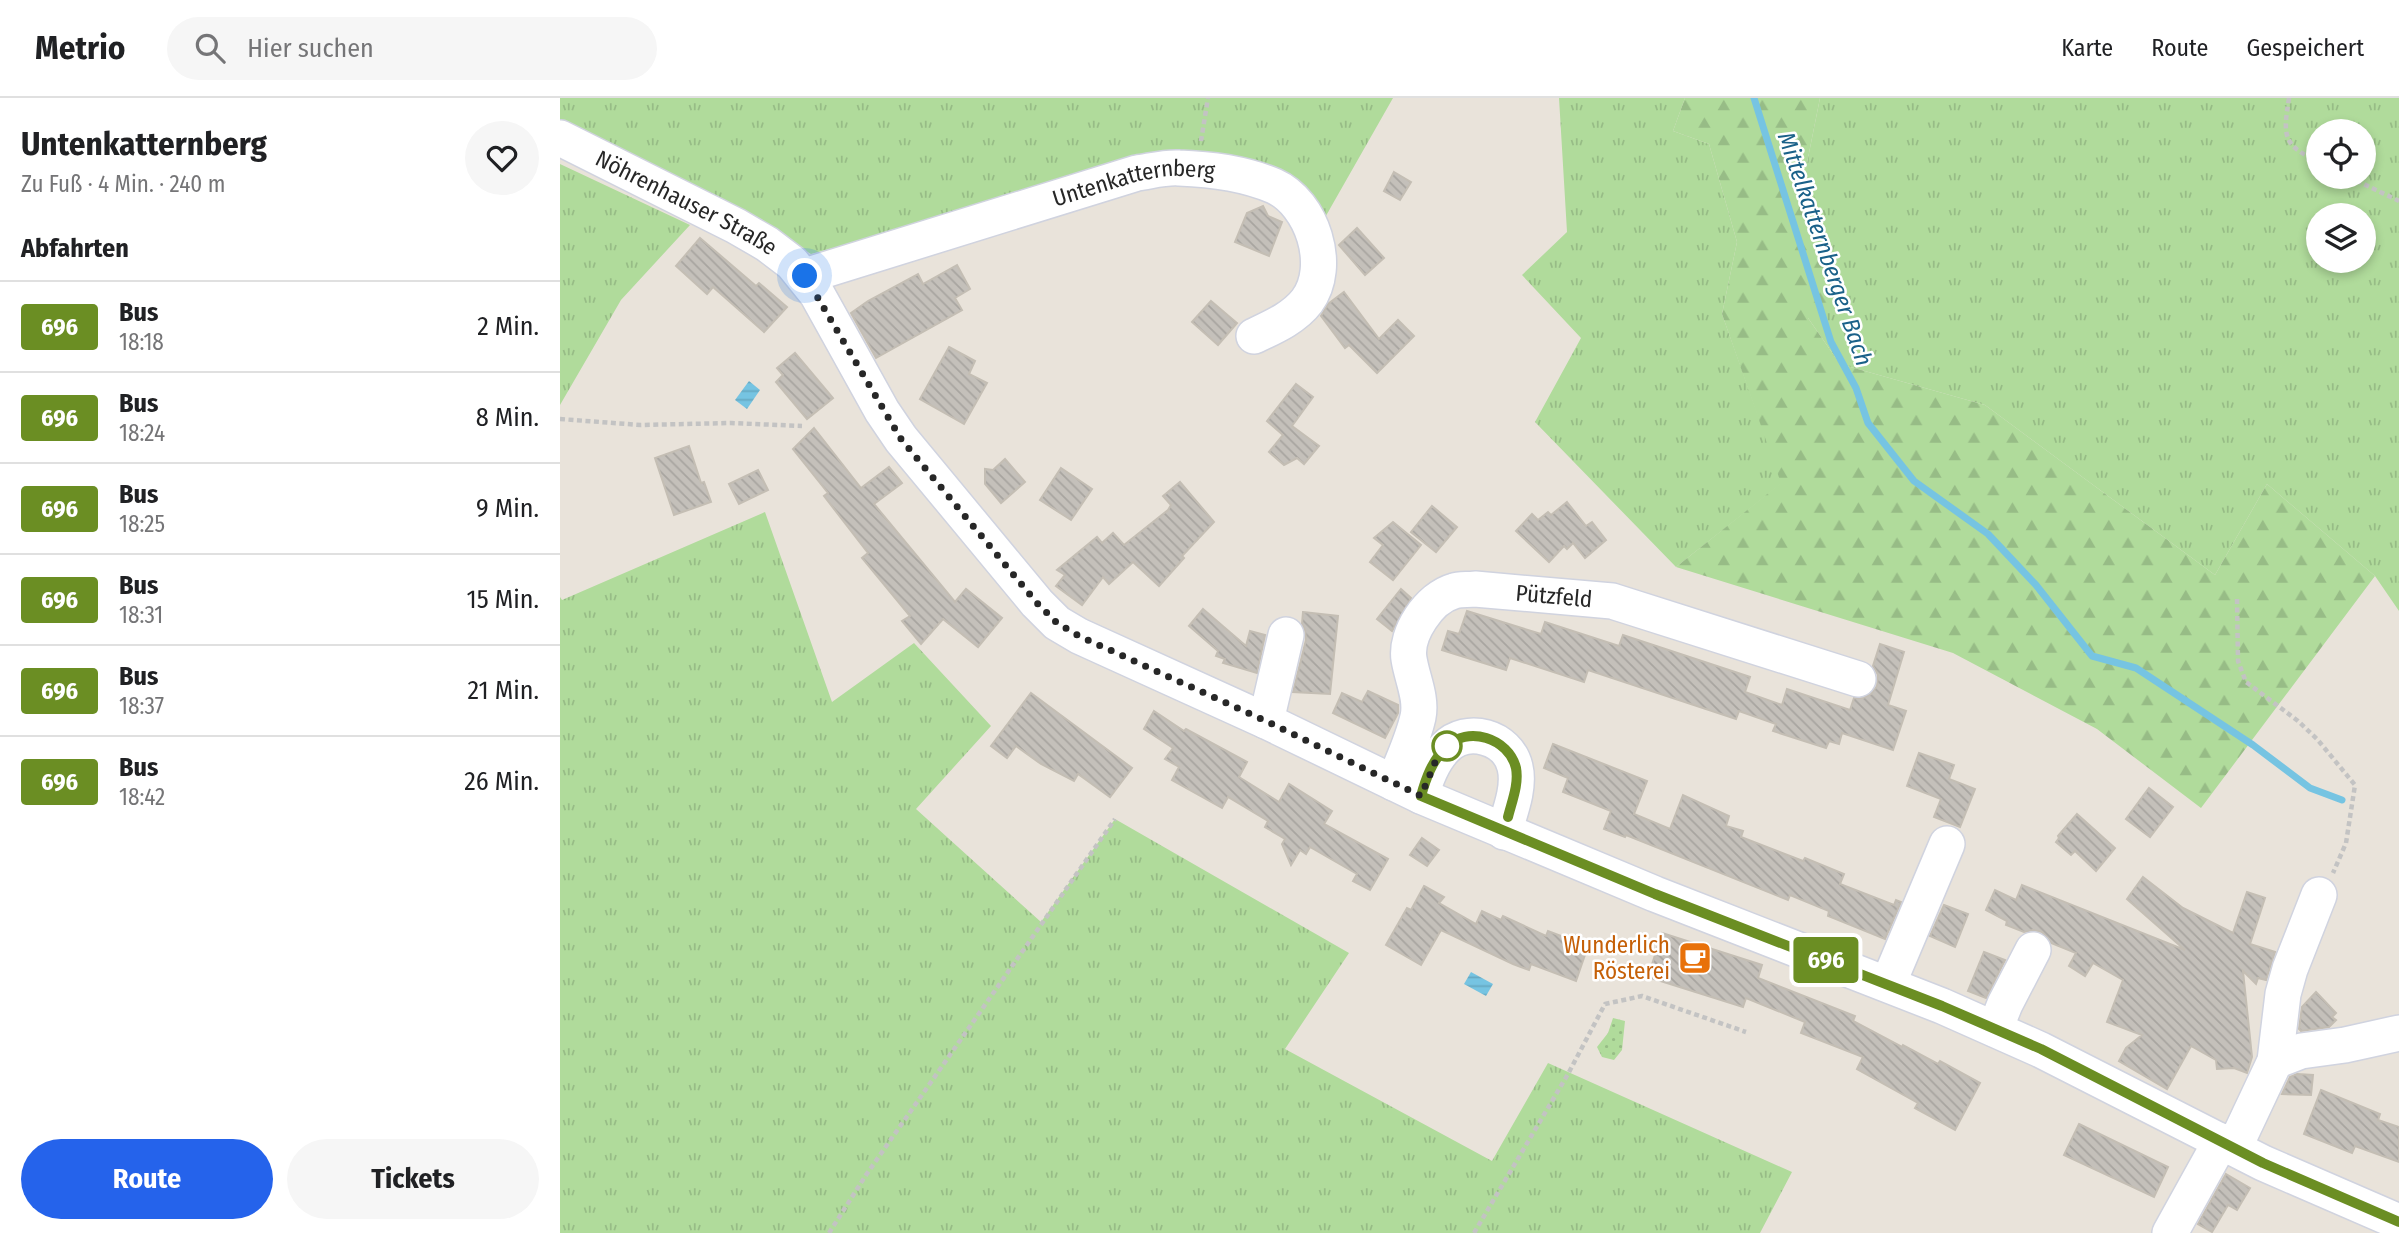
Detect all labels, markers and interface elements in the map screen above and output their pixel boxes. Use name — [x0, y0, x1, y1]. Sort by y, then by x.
search box — [167, 17, 657, 80]
text: Metrio — [35, 28, 125, 68]
icon: search — [191, 29, 229, 67]
text: Hier suchen — [247, 33, 374, 64]
text: Karte — [2061, 34, 2113, 62]
text: Route — [2151, 34, 2208, 62]
text: Gespeichert — [2246, 34, 2364, 62]
map controls — [2306, 119, 2376, 273]
button: locate — [2306, 119, 2376, 189]
button: heart — [465, 121, 539, 195]
text: Untenkatternberg — [21, 124, 267, 164]
water label: Mittelkatternberger Bach — [1772, 128, 1878, 370]
street label: Nöhrenhauser Straße — [591, 144, 783, 261]
street label: Untenkatternberg — [1049, 154, 1217, 212]
text: Zu Fuß · 4 Min. · 240 m — [21, 170, 225, 198]
button: layers — [2306, 203, 2376, 273]
text: Abfahrten — [21, 233, 129, 264]
your location — [787, 258, 822, 293]
text: Bus — [119, 297, 158, 328]
text: 2 Min. — [477, 311, 539, 342]
text: 696 — [41, 313, 78, 341]
text: 18:18 — [119, 328, 164, 356]
text: Bus — [119, 388, 158, 419]
text: 8 Min. — [476, 402, 539, 433]
text: 696 — [41, 404, 78, 432]
text: 18:24 — [119, 419, 165, 447]
text: Bus — [119, 479, 158, 510]
text: 9 Min. — [476, 493, 539, 524]
text: 696 — [41, 495, 78, 523]
text: 18:25 — [119, 510, 165, 538]
text: Bus — [119, 570, 158, 601]
street label: Pützfeld — [1515, 579, 1593, 613]
text: 15 Min. — [467, 584, 539, 615]
text: 696 — [41, 586, 78, 614]
text: 18:31 — [119, 601, 163, 629]
text: Bus — [119, 661, 158, 692]
text: 21 Min. — [468, 675, 539, 706]
text: 696 — [41, 677, 78, 705]
text: 18:37 — [119, 692, 164, 720]
unlabelled marker — [1432, 731, 1462, 761]
text: Bus — [119, 752, 158, 783]
text: 26 Min. — [464, 766, 539, 797]
text: 696 — [41, 768, 78, 796]
text: 18:42 — [119, 783, 165, 811]
place label: Wunderlich Rösterei — [1563, 931, 1670, 985]
line badge: 696 — [1786, 937, 1866, 983]
cafe icon: Wunderlich Rösterei — [1676, 939, 1714, 977]
text: 696 — [1807, 946, 1845, 974]
button: Route — [21, 1139, 273, 1219]
button: Tickets — [287, 1139, 539, 1219]

